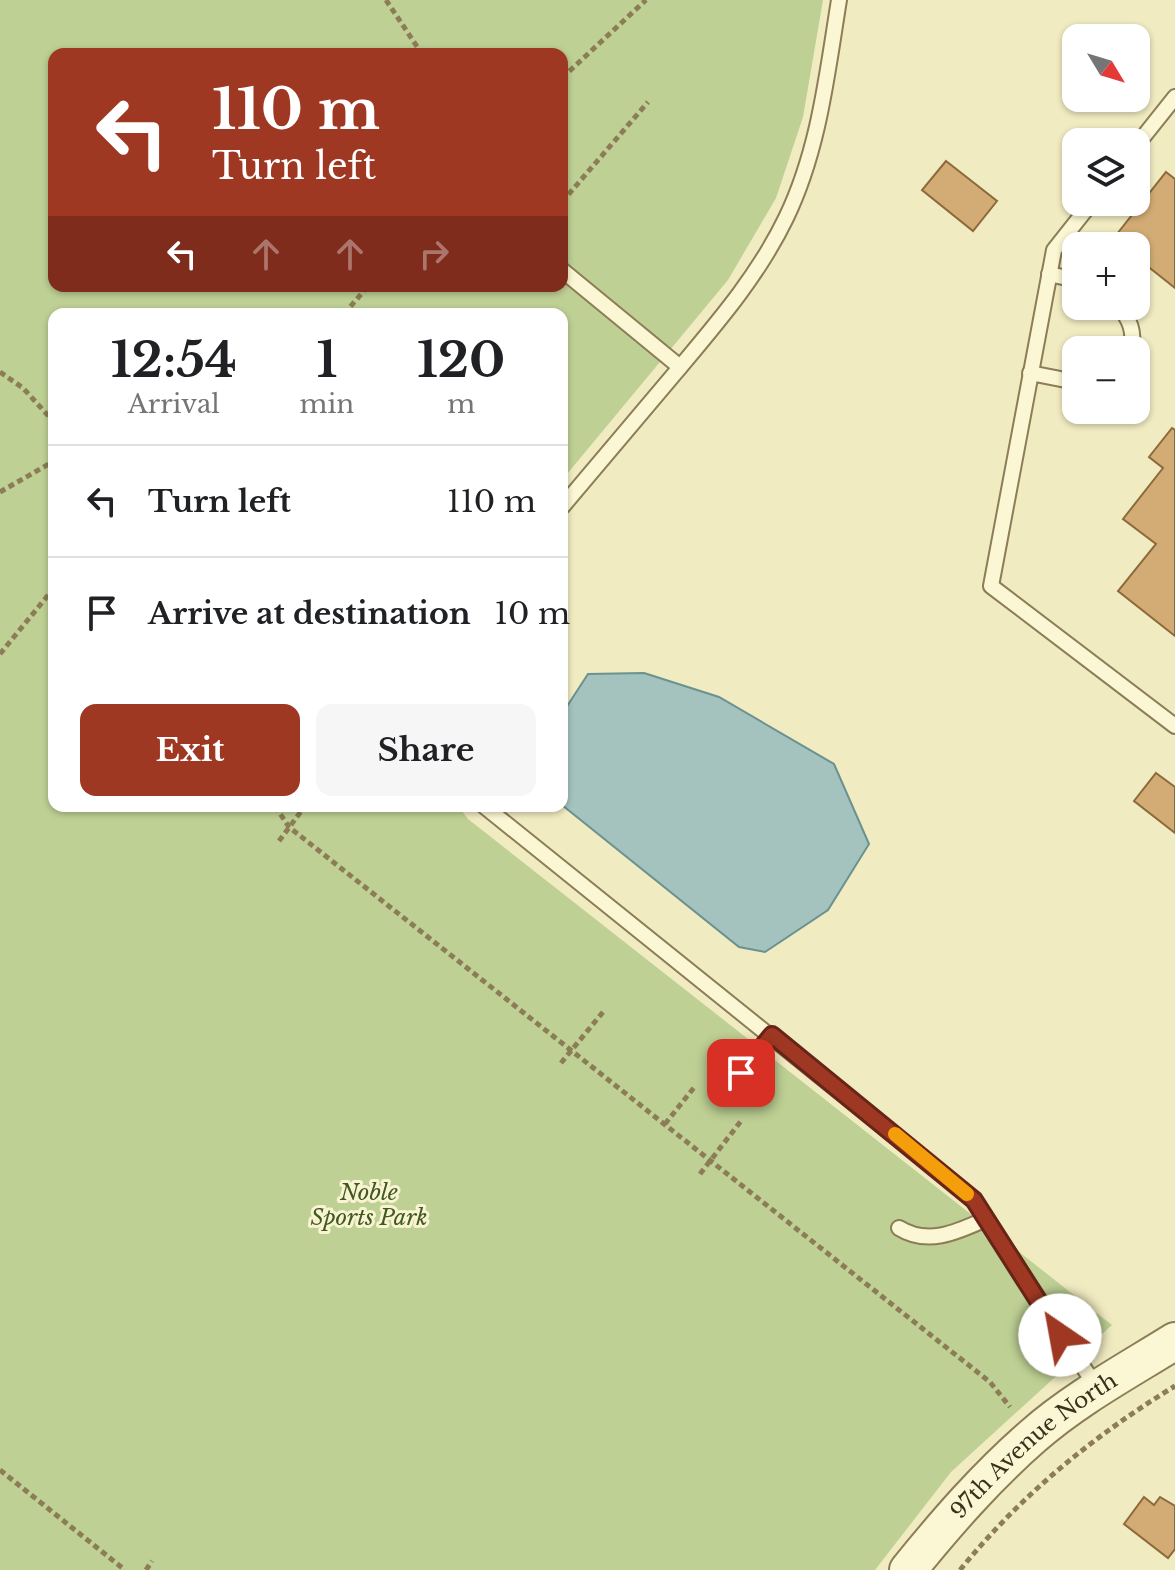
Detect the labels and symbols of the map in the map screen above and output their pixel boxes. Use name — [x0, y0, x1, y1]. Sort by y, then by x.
north arrow — [1062, 24, 1150, 112]
pin — [707, 1039, 775, 1107]
park label: Noble Sports Park — [310, 1179, 428, 1231]
position arrow — [1018, 1293, 1102, 1377]
street label: 97th Avenue North — [945, 1367, 1122, 1524]

